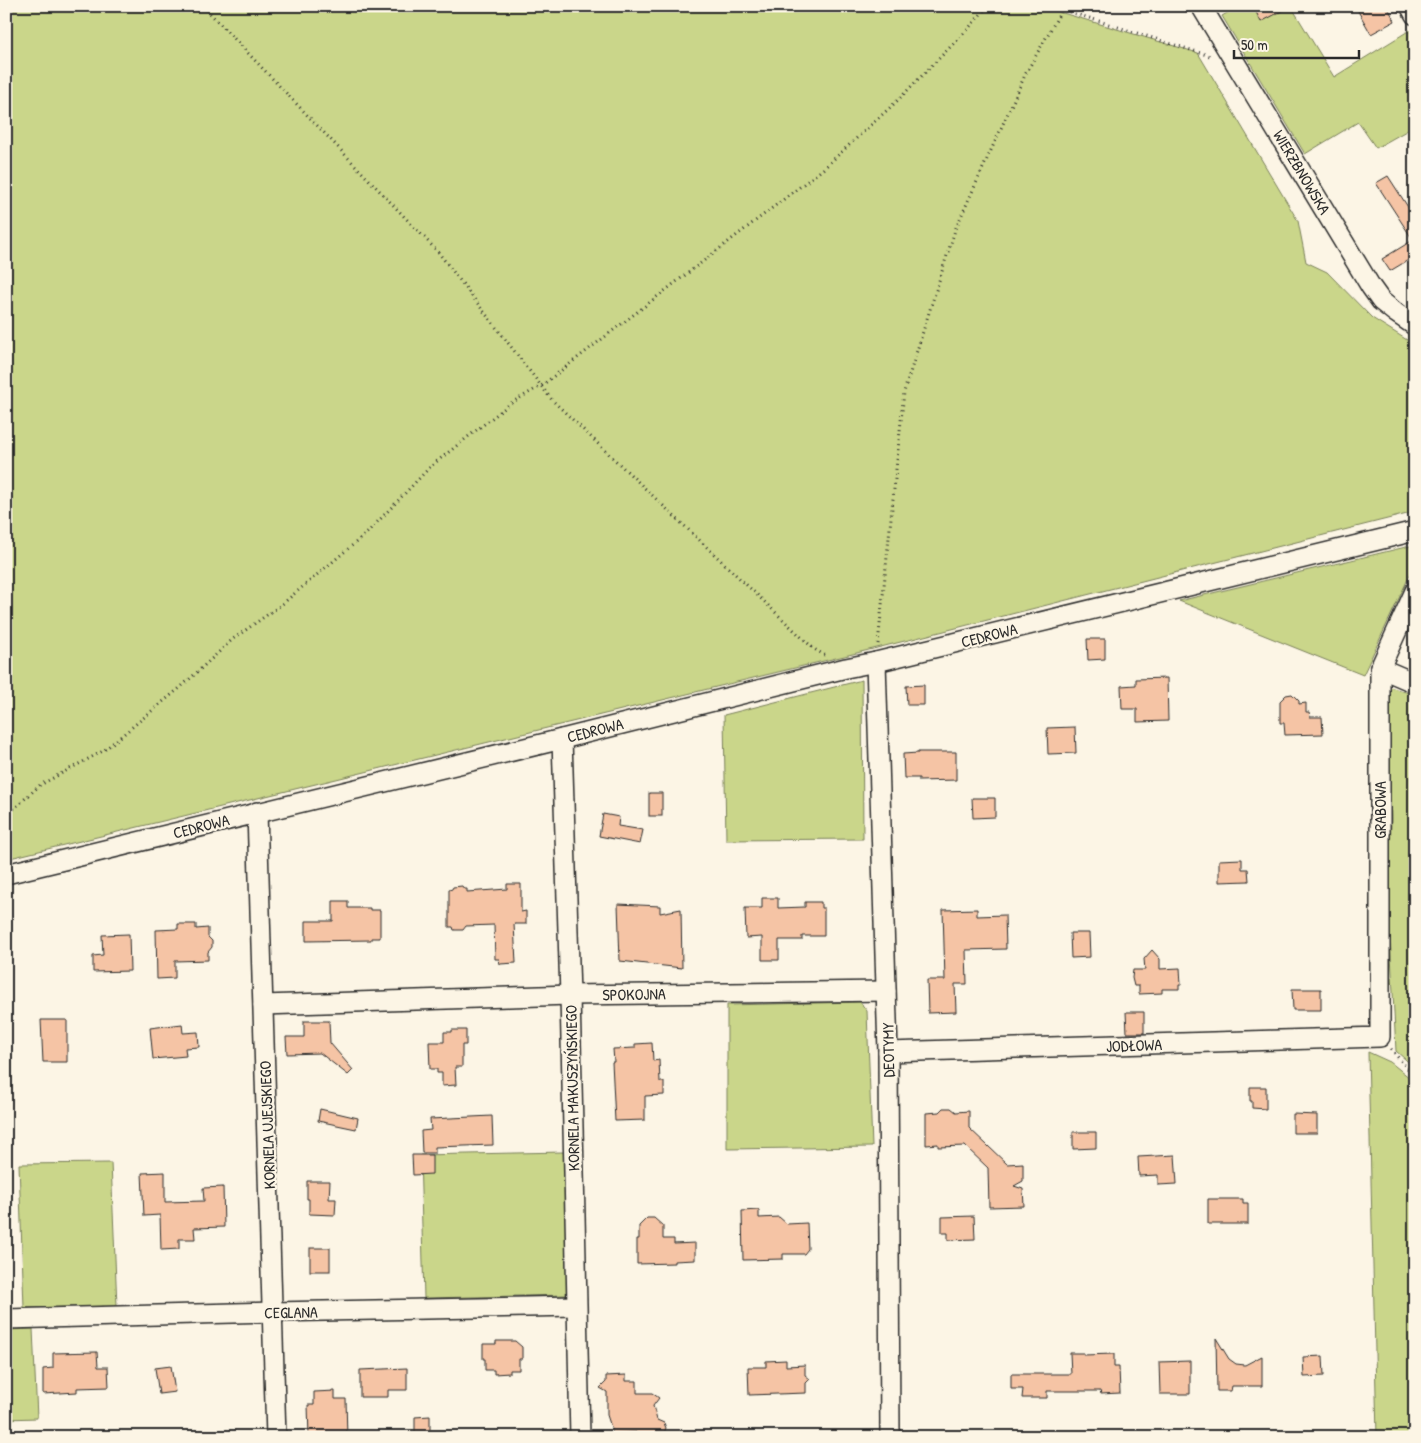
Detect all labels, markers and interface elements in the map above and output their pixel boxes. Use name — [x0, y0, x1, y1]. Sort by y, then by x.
scale bar — [1234, 28, 1358, 60]
text: 50 m — [1241, 34, 1268, 55]
street label: WIERZBNOWSKA — [1268, 126, 1336, 219]
street label: CEDROWA — [959, 617, 1020, 653]
street label: CEDROWA — [565, 712, 626, 748]
street label: GRABOWA — [1369, 781, 1391, 839]
street label: CEDROWA — [171, 808, 232, 844]
street label: SPOKOJNA — [602, 982, 666, 1006]
street label: KORNELA MAKUSZYŃSKIEGO — [560, 1005, 584, 1171]
street label: DEOTYMY — [877, 1022, 899, 1078]
street label: JODŁOWA — [1106, 1033, 1163, 1057]
street label: KORNELA UJEJSKIEGO — [254, 1060, 280, 1190]
street label: CEGLANA — [264, 1301, 318, 1323]

